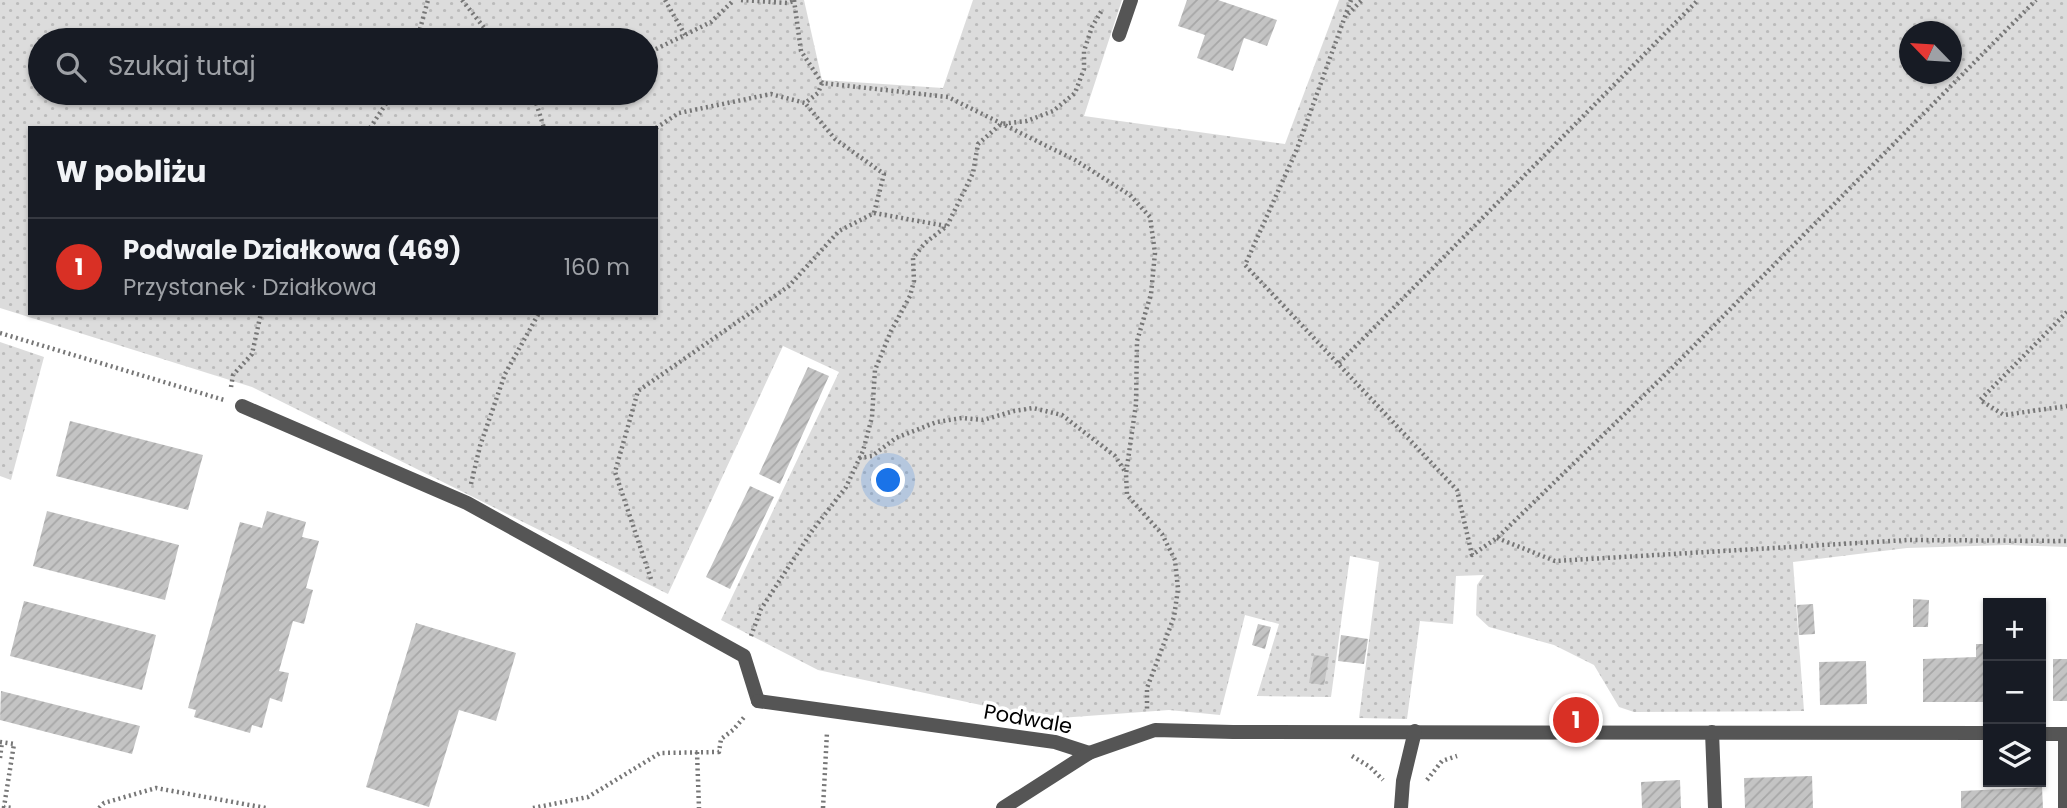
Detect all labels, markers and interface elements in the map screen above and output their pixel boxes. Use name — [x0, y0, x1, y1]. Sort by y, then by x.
north arrow — [1899, 21, 1962, 84]
search box — [28, 28, 658, 105]
icon: search — [52, 48, 90, 86]
text: Szukaj tutaj — [108, 48, 256, 84]
text: W pobliżu — [56, 150, 207, 193]
text: Podwale Działkowa (469) — [123, 232, 462, 268]
text: 1 — [75, 251, 83, 283]
text: 160 m — [564, 251, 630, 283]
text: Przystanek · Działkowa — [123, 271, 377, 303]
your location — [871, 463, 905, 497]
map controls — [1983, 598, 2046, 787]
button: + — [1983, 598, 2046, 661]
button: − — [1983, 661, 2046, 724]
pin: 1 — [1553, 694, 1599, 746]
street label: Podwale — [982, 696, 1075, 741]
button: layers — [1983, 724, 2046, 787]

